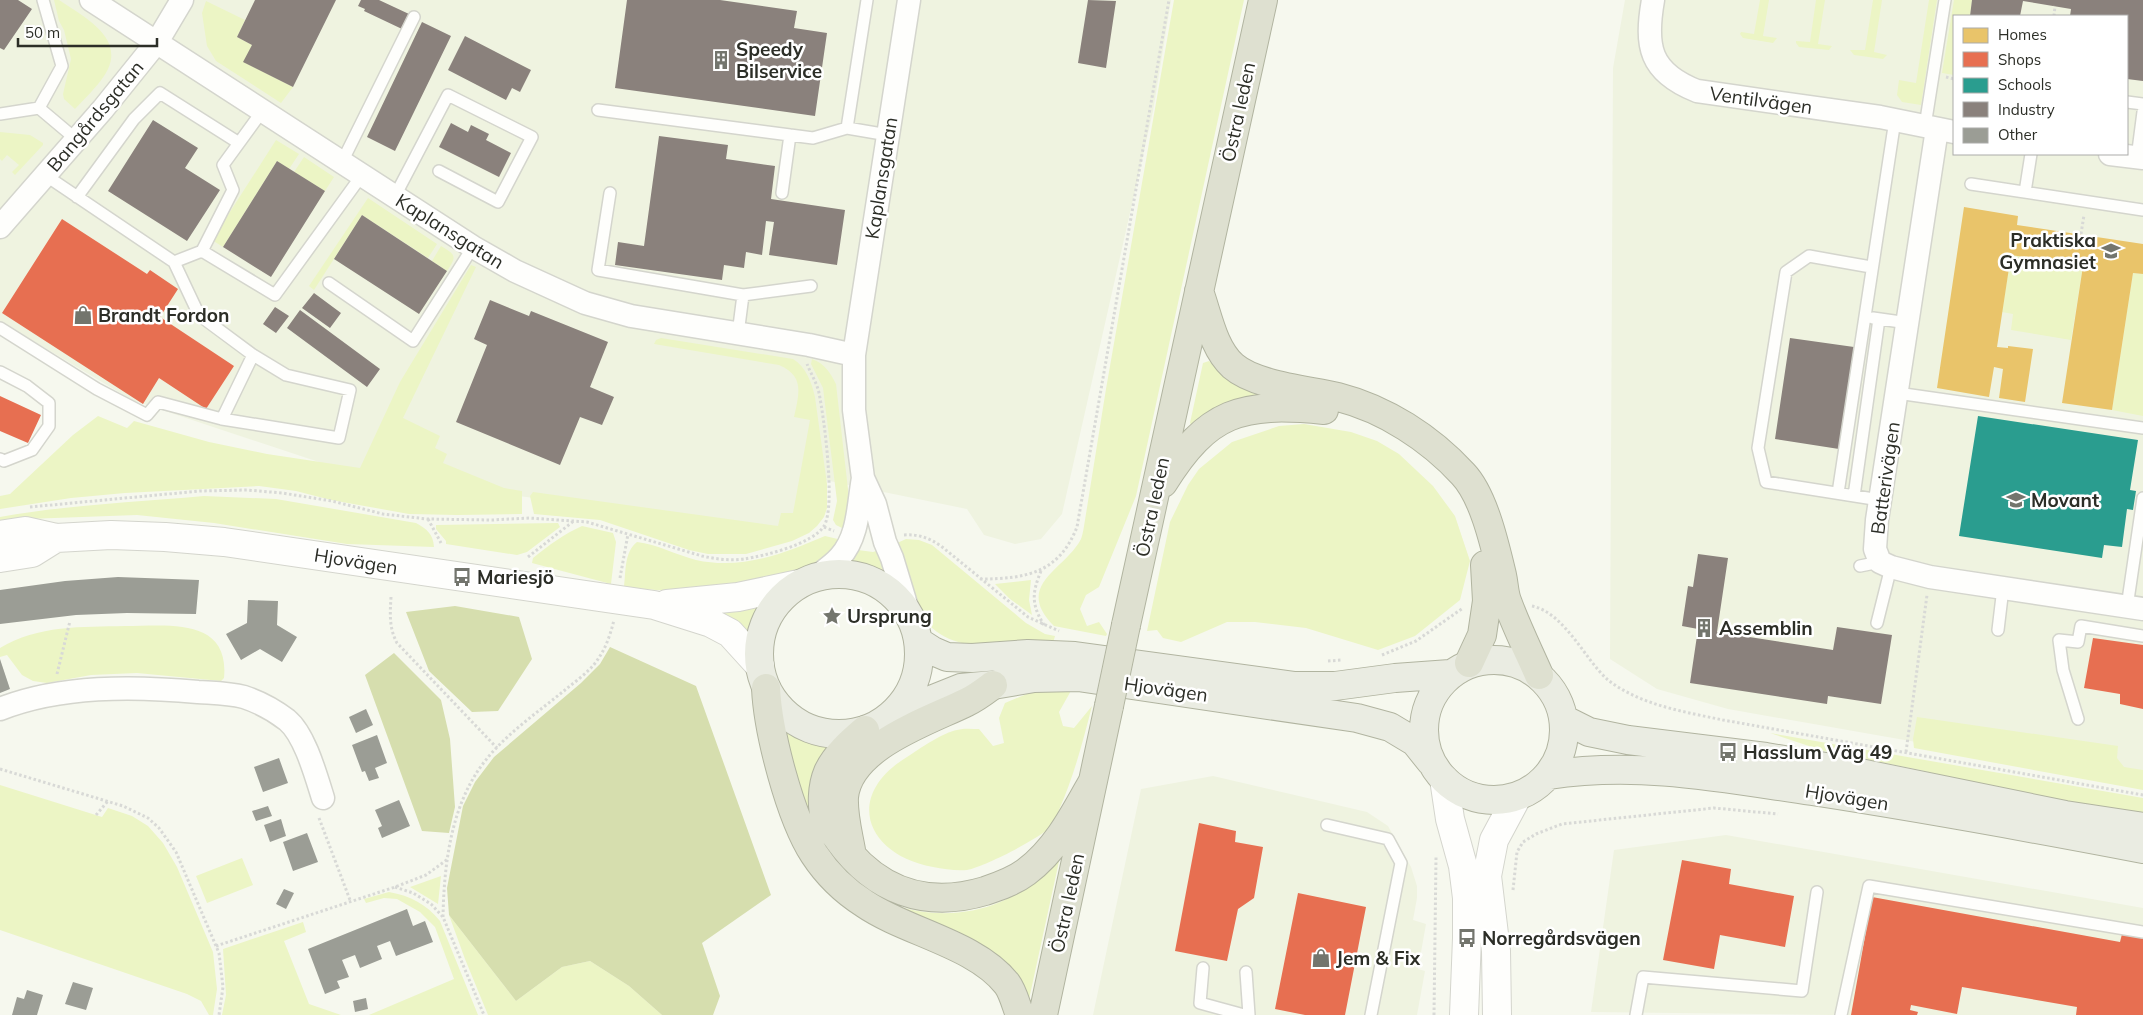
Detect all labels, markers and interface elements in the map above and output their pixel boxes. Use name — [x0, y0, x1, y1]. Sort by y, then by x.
scale bar — [18, 15, 156, 47]
legend — [1953, 15, 2128, 155]
text: 50 m — [25, 23, 60, 42]
text: Homes — [1998, 25, 2047, 44]
place label: Speedy Bilservice — [736, 37, 822, 83]
building icon: Speedy Bilservice — [710, 49, 732, 71]
text: Shops — [1998, 50, 2041, 69]
street label: Bangårdsgatan — [41, 55, 149, 177]
street label: Östra leden — [1216, 60, 1260, 164]
text: Schools — [1998, 75, 2052, 94]
street label: Ventilvägen — [1708, 81, 1814, 119]
text: Industry — [1998, 100, 2055, 119]
street label: Kaplansgatan — [859, 115, 903, 241]
text: Other — [1998, 125, 2038, 144]
street label: Kaplansgatan — [391, 188, 509, 274]
place label: Praktiska Gymnasiet — [1999, 228, 2096, 274]
school or university icon: Praktiska Gymnasiet — [2100, 240, 2122, 262]
place label: Brandt Fordon — [98, 303, 229, 327]
shop icon: Brandt Fordon — [72, 304, 94, 326]
street label: Batterivägen — [1865, 420, 1905, 536]
street label: Östra leden — [1130, 455, 1174, 559]
place label: Movant — [2031, 488, 2099, 512]
school or university icon: Movant — [2005, 489, 2027, 511]
street label: Hjovägen — [313, 543, 399, 579]
place label: Mariesjö — [477, 565, 554, 589]
bus stop icon: Mariesjö — [451, 566, 473, 588]
place label: Ursprung — [847, 604, 932, 628]
place icon: Ursprung — [821, 605, 843, 627]
place label: Assemblin — [1719, 616, 1813, 640]
building icon: Assemblin — [1693, 617, 1715, 639]
street label: Hjovägen — [1123, 671, 1209, 707]
place label: Hasslum Väg 49 — [1743, 740, 1892, 764]
bus stop icon: Hasslum Väg 49 — [1717, 741, 1739, 763]
street label: Hjovägen — [1804, 779, 1890, 815]
street label: Östra leden — [1045, 851, 1089, 955]
place label: Norregårdsvägen — [1482, 926, 1641, 950]
bus stop icon: Norregårdsvägen — [1456, 927, 1478, 949]
place label: Jem & Fix — [1336, 946, 1421, 970]
shop icon: Jem & Fix — [1310, 947, 1332, 969]

